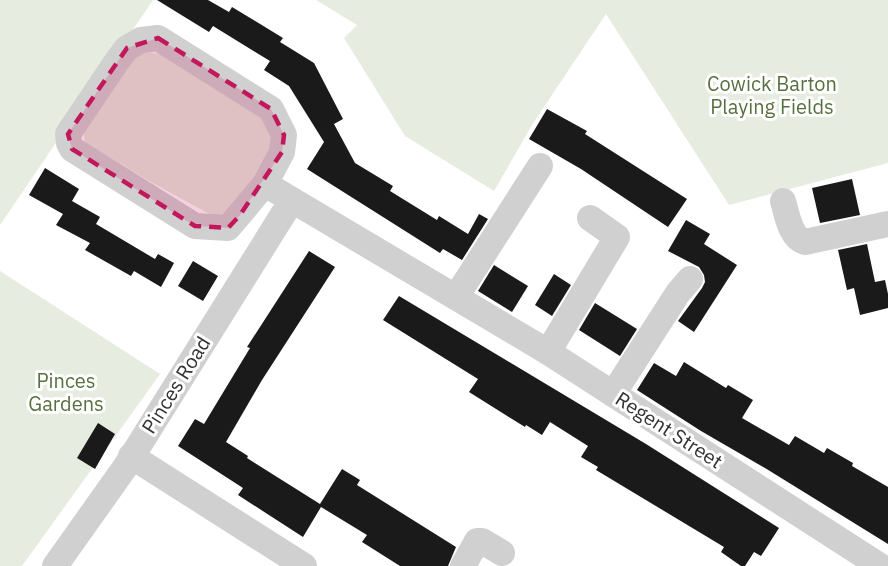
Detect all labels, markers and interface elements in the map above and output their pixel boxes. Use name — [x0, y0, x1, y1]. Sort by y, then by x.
park label: Cowick Barton Playing Fields — [707, 70, 837, 120]
street label: Pinces Road — [135, 331, 216, 438]
park label: Pinces Gardens — [28, 367, 104, 417]
street label: Regent Street — [610, 385, 728, 474]

